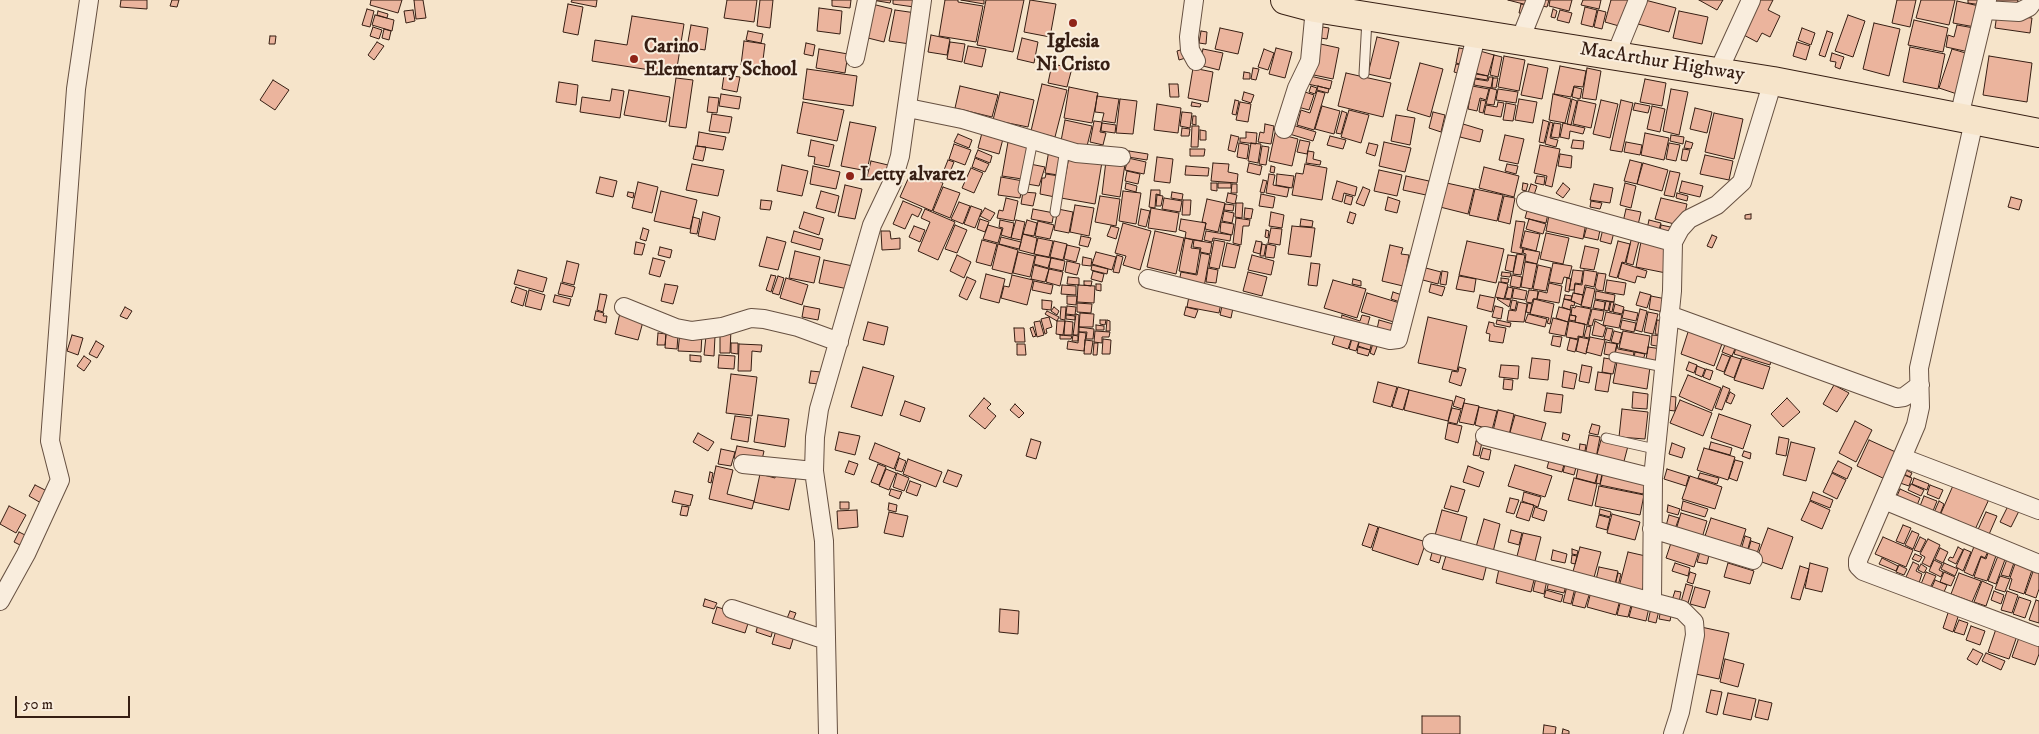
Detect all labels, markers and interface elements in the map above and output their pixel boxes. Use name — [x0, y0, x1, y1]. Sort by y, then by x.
marker: Iglesia Ni Cristo — [1067, 17, 1079, 29]
place label: Iglesia Ni Cristo — [1036, 31, 1110, 78]
place label: Carino Elementary School — [644, 36, 797, 83]
street label: MacArthur Highway — [1578, 38, 1746, 88]
marker: Carino Elementary School — [628, 53, 640, 65]
place label: Letty alvarez — [860, 164, 965, 188]
marker: Letty alvarez — [844, 170, 856, 182]
scale bar — [18, 686, 132, 718]
text: 50 m — [23, 695, 53, 714]

